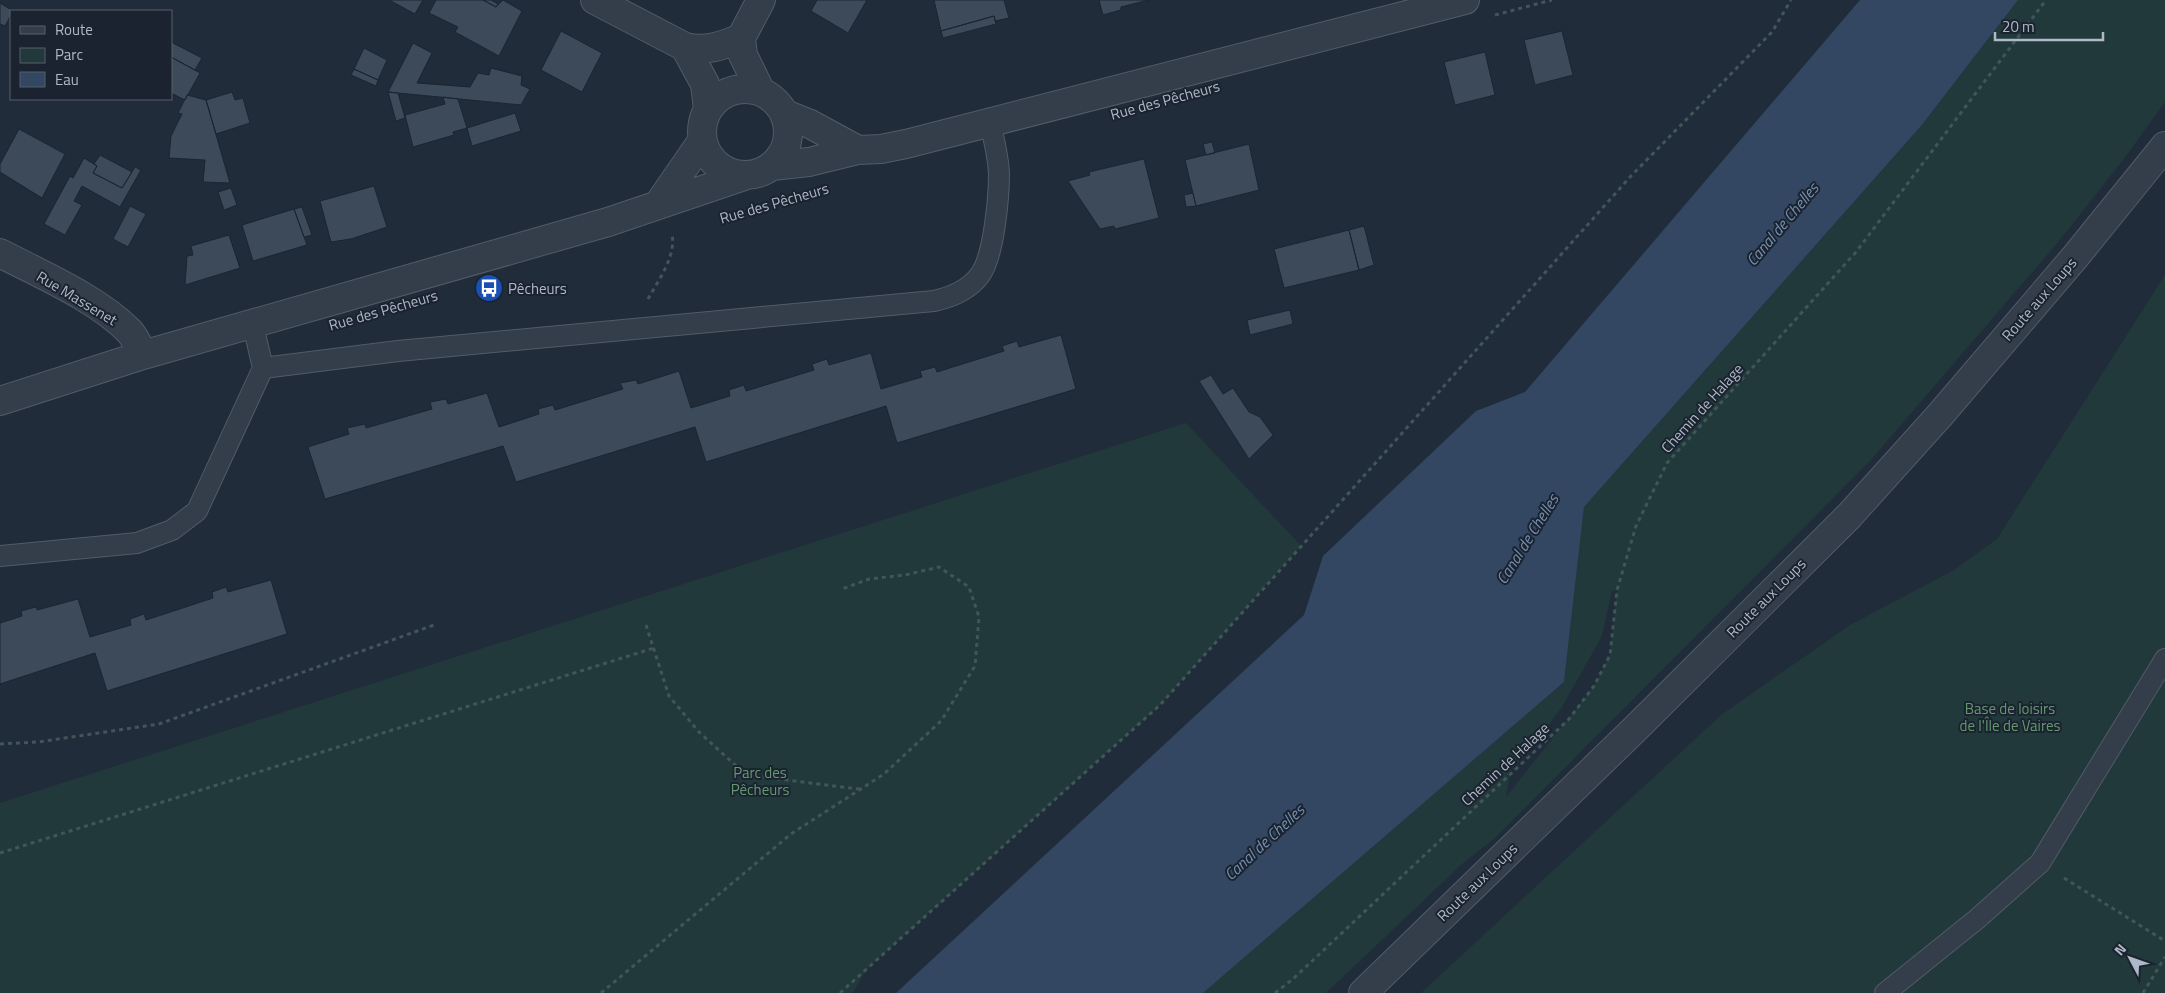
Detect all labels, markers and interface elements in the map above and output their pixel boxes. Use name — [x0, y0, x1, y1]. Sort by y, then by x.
legend — [10, 10, 172, 100]
scale bar — [1995, 10, 2102, 42]
text: 20 m — [2002, 15, 2035, 38]
text: Route — [55, 18, 93, 41]
text: Parc — [55, 43, 83, 66]
text: Eau — [55, 68, 79, 91]
street label: Rue des Pêcheurs — [1108, 74, 1222, 126]
street label: Rue des Pêcheurs — [717, 176, 831, 230]
water label: Canal de Chelles — [1740, 176, 1825, 271]
street label: Route aux Loups — [1996, 252, 2082, 346]
street label: Rue Massenet — [32, 265, 122, 332]
bus stop icon: Pêcheurs — [474, 273, 504, 303]
place label: Pêcheurs — [508, 277, 567, 300]
street label: Rue des Pêcheurs — [326, 283, 440, 337]
street label: Chemin de Halage — [1655, 358, 1749, 458]
water label: Canal de Chelles — [1490, 488, 1565, 589]
street label: Route aux Loups — [1721, 553, 1811, 643]
park label: Base de loisirs de l'Île de Vaires — [1960, 697, 2060, 737]
street label: Chemin de Halage — [1456, 717, 1554, 811]
park label: Parc des Pêcheurs — [731, 761, 789, 801]
water label: Canal de Chelles — [1218, 798, 1310, 886]
street label: Route aux Loups — [1431, 837, 1523, 927]
north arrow — [2105, 933, 2155, 983]
text: N — [2109, 939, 2131, 960]

